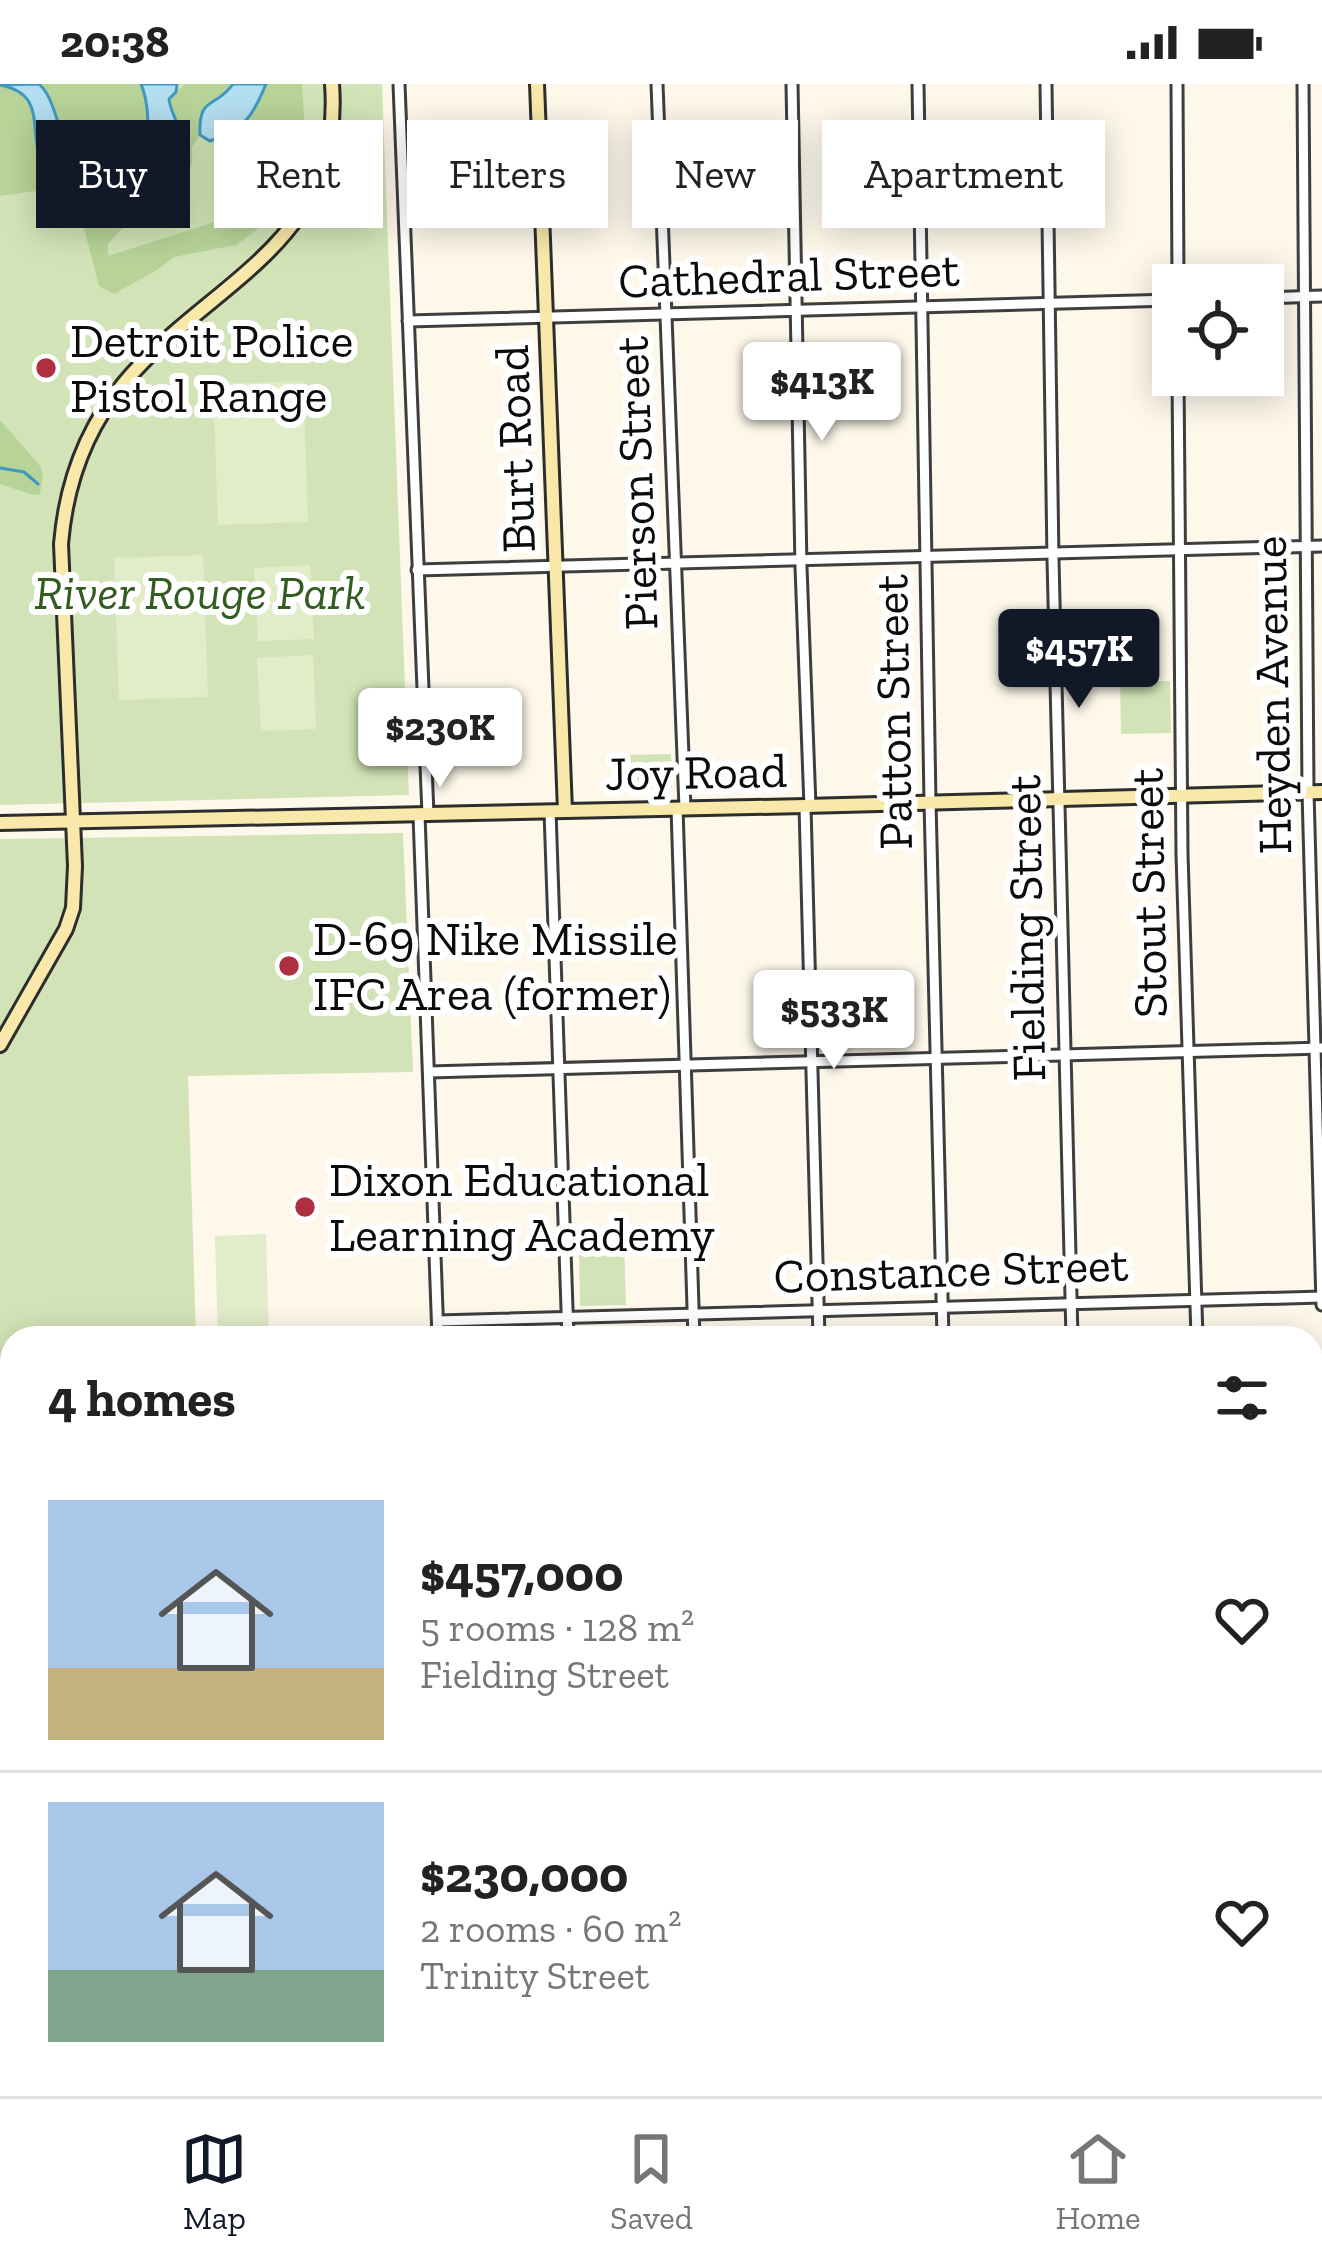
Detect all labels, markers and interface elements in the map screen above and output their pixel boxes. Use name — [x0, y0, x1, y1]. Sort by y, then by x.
text: 20:38 — [60, 15, 170, 69]
chip: Buy — [36, 120, 190, 228]
chip: Rent — [214, 120, 383, 228]
chip: Filters — [407, 120, 608, 228]
chip: New — [632, 120, 798, 228]
chip: Apartment — [822, 120, 1105, 228]
street label: Cathedral Street — [617, 241, 961, 309]
map controls — [1152, 264, 1284, 396]
button: locate — [1152, 264, 1284, 396]
place label: Detroit Police Pistol Range — [70, 312, 353, 424]
street label: Pierson Street — [602, 335, 670, 631]
pin: $413K — [738, 342, 906, 444]
street label: Burt Road — [483, 344, 547, 554]
marker: Detroit Police Pistol Range — [33, 355, 59, 381]
text: $413K — [770, 357, 874, 404]
street label: Heyden Avenue — [1241, 535, 1303, 855]
park label: River Rouge Park — [34, 564, 366, 621]
street label: Patton Street — [862, 574, 924, 850]
pin: $457K — [995, 609, 1163, 711]
text: $457K — [1025, 624, 1133, 671]
pin: $230K — [356, 688, 524, 790]
text: $230K — [385, 703, 495, 750]
street label: Joy Road — [604, 742, 788, 802]
street label: Stout Street — [1117, 767, 1179, 1019]
street label: Fielding Street — [995, 774, 1057, 1082]
place label: D-69 Nike Missile IFC Area (former) — [313, 910, 678, 1022]
marker: D-69 Nike Missile IFC Area (former) — [276, 953, 302, 979]
pin: $533K — [750, 970, 918, 1072]
text: $533K — [780, 985, 888, 1032]
place label: Dixon Educational Learning Academy — [329, 1151, 715, 1263]
marker: Dixon Educational Learning Academy — [292, 1194, 318, 1220]
street label: Constance Street — [773, 1235, 1129, 1305]
icon: filters — [1209, 1365, 1275, 1431]
text: 4 homes — [48, 1368, 236, 1429]
text: $457,000 — [420, 1543, 624, 1604]
icon: home — [144, 1548, 288, 1692]
icon: heart — [1209, 1587, 1275, 1653]
text: 5 rooms · 128 m² — [420, 1604, 694, 1651]
text: Fielding Street — [420, 1651, 669, 1698]
text: $230,000 — [420, 1844, 628, 1905]
icon: home — [144, 1850, 288, 1994]
icon: heart — [1209, 1889, 1275, 1955]
text: 2 rooms · 60 m² — [420, 1905, 682, 1952]
text: Trinity Street — [420, 1952, 649, 1999]
tab: Map — [181, 2126, 247, 2237]
tab: Saved — [610, 2126, 693, 2237]
tab: Home — [1056, 2126, 1141, 2237]

